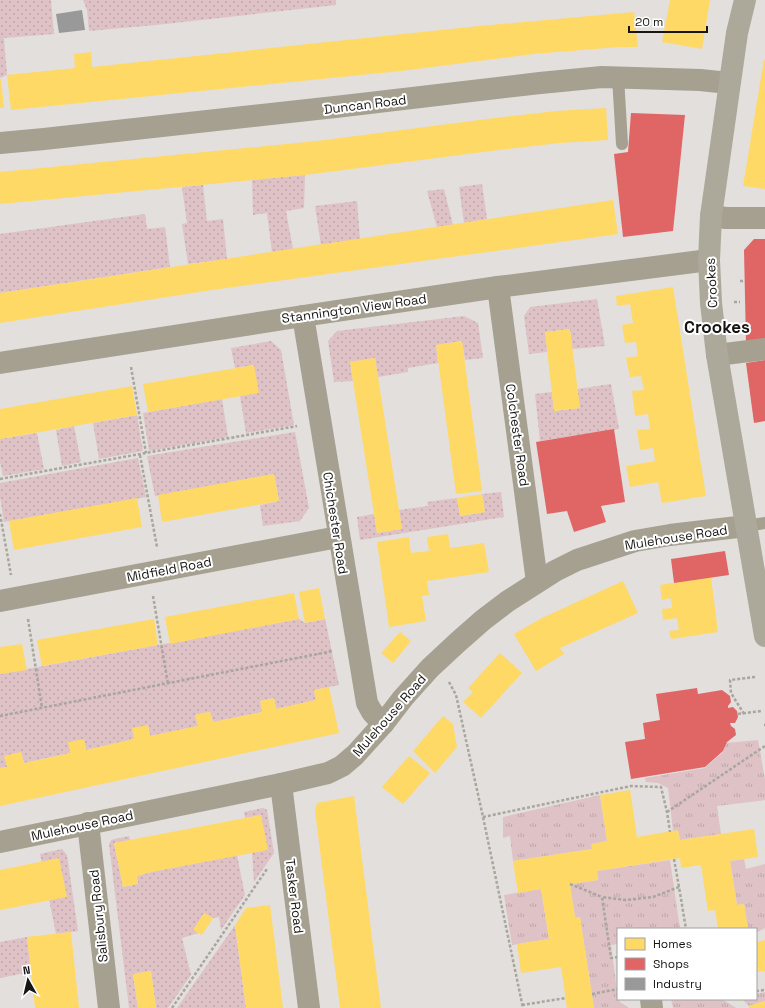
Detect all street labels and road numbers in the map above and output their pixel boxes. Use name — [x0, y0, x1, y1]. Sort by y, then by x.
street label: Duncan Road — [323, 91, 407, 118]
street label: Crookes — [702, 257, 721, 309]
street label: Stannington View Road — [280, 290, 428, 327]
street label: Colchester Road — [502, 383, 533, 487]
street label: Chichester Road — [319, 471, 352, 575]
street label: Mulehouse Road — [623, 521, 729, 554]
street label: Midfield Road — [125, 553, 213, 586]
street label: Mulehouse Road — [349, 671, 430, 760]
street label: Mulehouse Road — [30, 806, 135, 845]
street label: Tasker Road — [281, 858, 308, 934]
street label: Salisbury Road — [85, 869, 112, 963]

